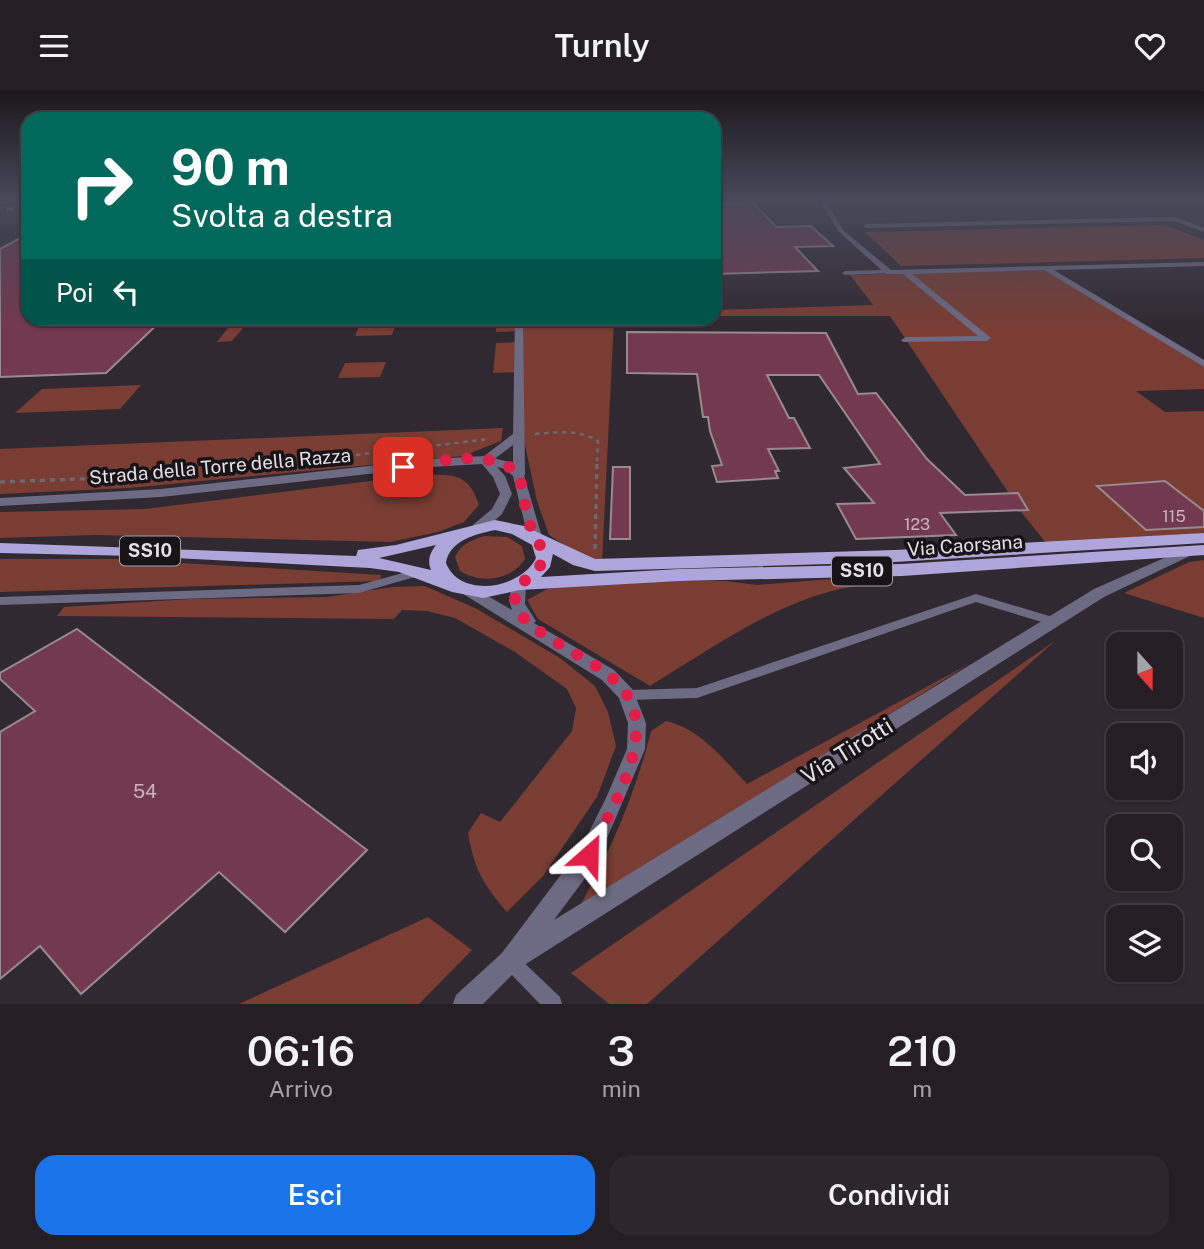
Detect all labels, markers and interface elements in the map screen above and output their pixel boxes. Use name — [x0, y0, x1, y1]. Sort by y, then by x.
icon: menu — [35, 27, 73, 65]
text: Turnly — [554, 27, 650, 64]
icon: heart — [1131, 27, 1169, 65]
text: 90 m — [171, 138, 290, 196]
icon: right — [56, 140, 147, 231]
text: Svolta a destra — [171, 197, 393, 234]
icon: left — [107, 273, 145, 311]
text: Poi — [56, 277, 93, 308]
pin — [373, 437, 433, 497]
street label: Strada della Torre della Razza — [88, 444, 352, 488]
icon: arrive — [384, 448, 422, 486]
house number: 115 — [1162, 507, 1186, 526]
house number: 123 — [904, 515, 930, 534]
street label: Via Caorsana — [906, 530, 1024, 560]
road number: SS10 — [120, 537, 180, 565]
road number: SS10 — [832, 557, 892, 585]
north arrow — [1106, 632, 1183, 709]
map controls — [1106, 632, 1183, 982]
street label: Via Tirotti — [796, 712, 897, 789]
button: sound — [1106, 723, 1183, 800]
house number: 54 — [133, 780, 157, 802]
button: search — [1106, 814, 1183, 891]
position arrow — [552, 818, 626, 892]
button: layers — [1106, 905, 1183, 982]
text: 06:16 — [247, 1026, 355, 1075]
text: 3 — [608, 1026, 635, 1075]
text: 210 — [887, 1026, 957, 1075]
text: Arrivo — [269, 1075, 333, 1102]
text: min — [602, 1075, 641, 1102]
text: m — [912, 1075, 932, 1102]
button: Esci — [35, 1155, 595, 1235]
button: Condividi — [609, 1155, 1169, 1235]

